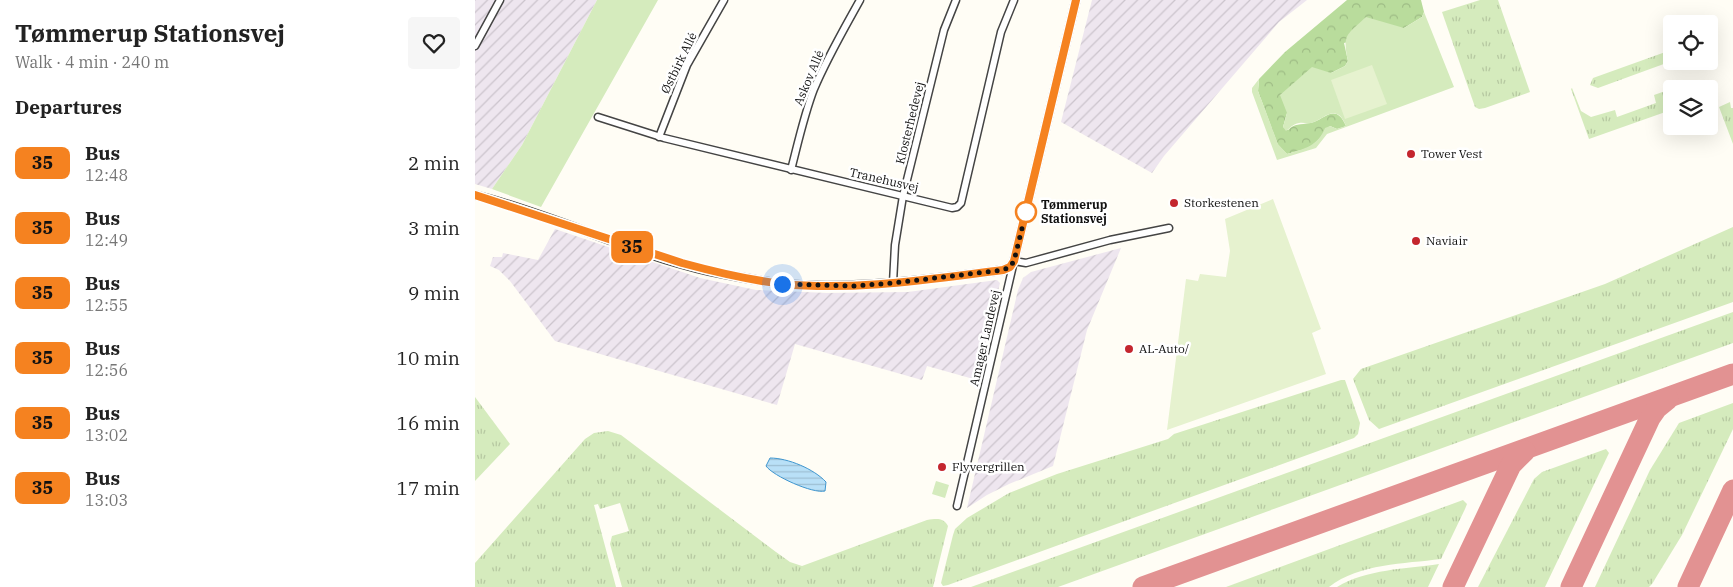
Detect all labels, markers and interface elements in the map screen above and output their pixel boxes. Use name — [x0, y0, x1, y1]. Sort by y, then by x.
map controls — [1663, 15, 1718, 135]
button: locate — [1663, 15, 1718, 70]
text: Tømmerup Stationsvej — [15, 17, 285, 49]
button: heart — [408, 17, 460, 69]
street label: Østbirk Allé — [657, 30, 700, 96]
street label: Askov Allé — [790, 48, 827, 108]
text: Walk · 4 min · 240 m — [15, 52, 169, 72]
street label: Klosterhedevej — [892, 80, 927, 166]
button: layers — [1663, 80, 1718, 135]
text: Departures — [15, 95, 122, 119]
text: Bus — [85, 141, 120, 165]
place label: Tower Vest — [1421, 146, 1483, 161]
marker: Tower Vest — [1405, 148, 1417, 160]
text: 35 — [32, 151, 53, 174]
text: 2 min — [408, 151, 460, 175]
street label: Tranehusvej — [848, 164, 920, 195]
text: 12:48 — [85, 165, 128, 185]
place label: Storkestenen — [1184, 195, 1259, 210]
place label: Tømmerup Stationsvej — [1041, 197, 1108, 226]
marker: Storkestenen — [1168, 197, 1180, 209]
marker: Tømmerup Stationsvej — [1015, 201, 1037, 223]
text: Bus — [85, 206, 120, 230]
text: 35 — [32, 216, 53, 239]
text: 3 min — [408, 216, 460, 240]
text: 12:49 — [85, 230, 128, 250]
line badge: 35 — [609, 231, 655, 263]
place label: Naviair — [1426, 233, 1468, 248]
text: 35 — [621, 235, 643, 258]
marker: Naviair — [1410, 235, 1422, 247]
text: Bus — [85, 271, 120, 295]
your location — [770, 272, 795, 297]
text: 35 — [32, 281, 53, 304]
text: 9 min — [408, 281, 460, 305]
street label: Amager Landevej — [966, 288, 1003, 388]
text: 12:55 — [85, 295, 128, 315]
text: Bus — [85, 336, 120, 360]
place label: AL-Auto/ — [1139, 341, 1189, 356]
marker: AL-Auto/ — [1123, 343, 1135, 355]
text: 35 — [32, 346, 53, 369]
text: 10 min — [397, 346, 460, 370]
text: 12:56 — [85, 360, 128, 380]
text: Bus — [85, 401, 120, 425]
text: 35 — [32, 411, 53, 434]
text: 16 min — [397, 411, 460, 435]
text: 13:02 — [85, 425, 128, 445]
place label: Flyvergrillen — [952, 459, 1025, 474]
marker: Flyvergrillen — [936, 461, 948, 473]
text: Bus — [85, 466, 120, 490]
text: 35 — [32, 476, 53, 499]
text: 17 min — [397, 476, 460, 500]
text: 13:03 — [85, 490, 128, 510]

